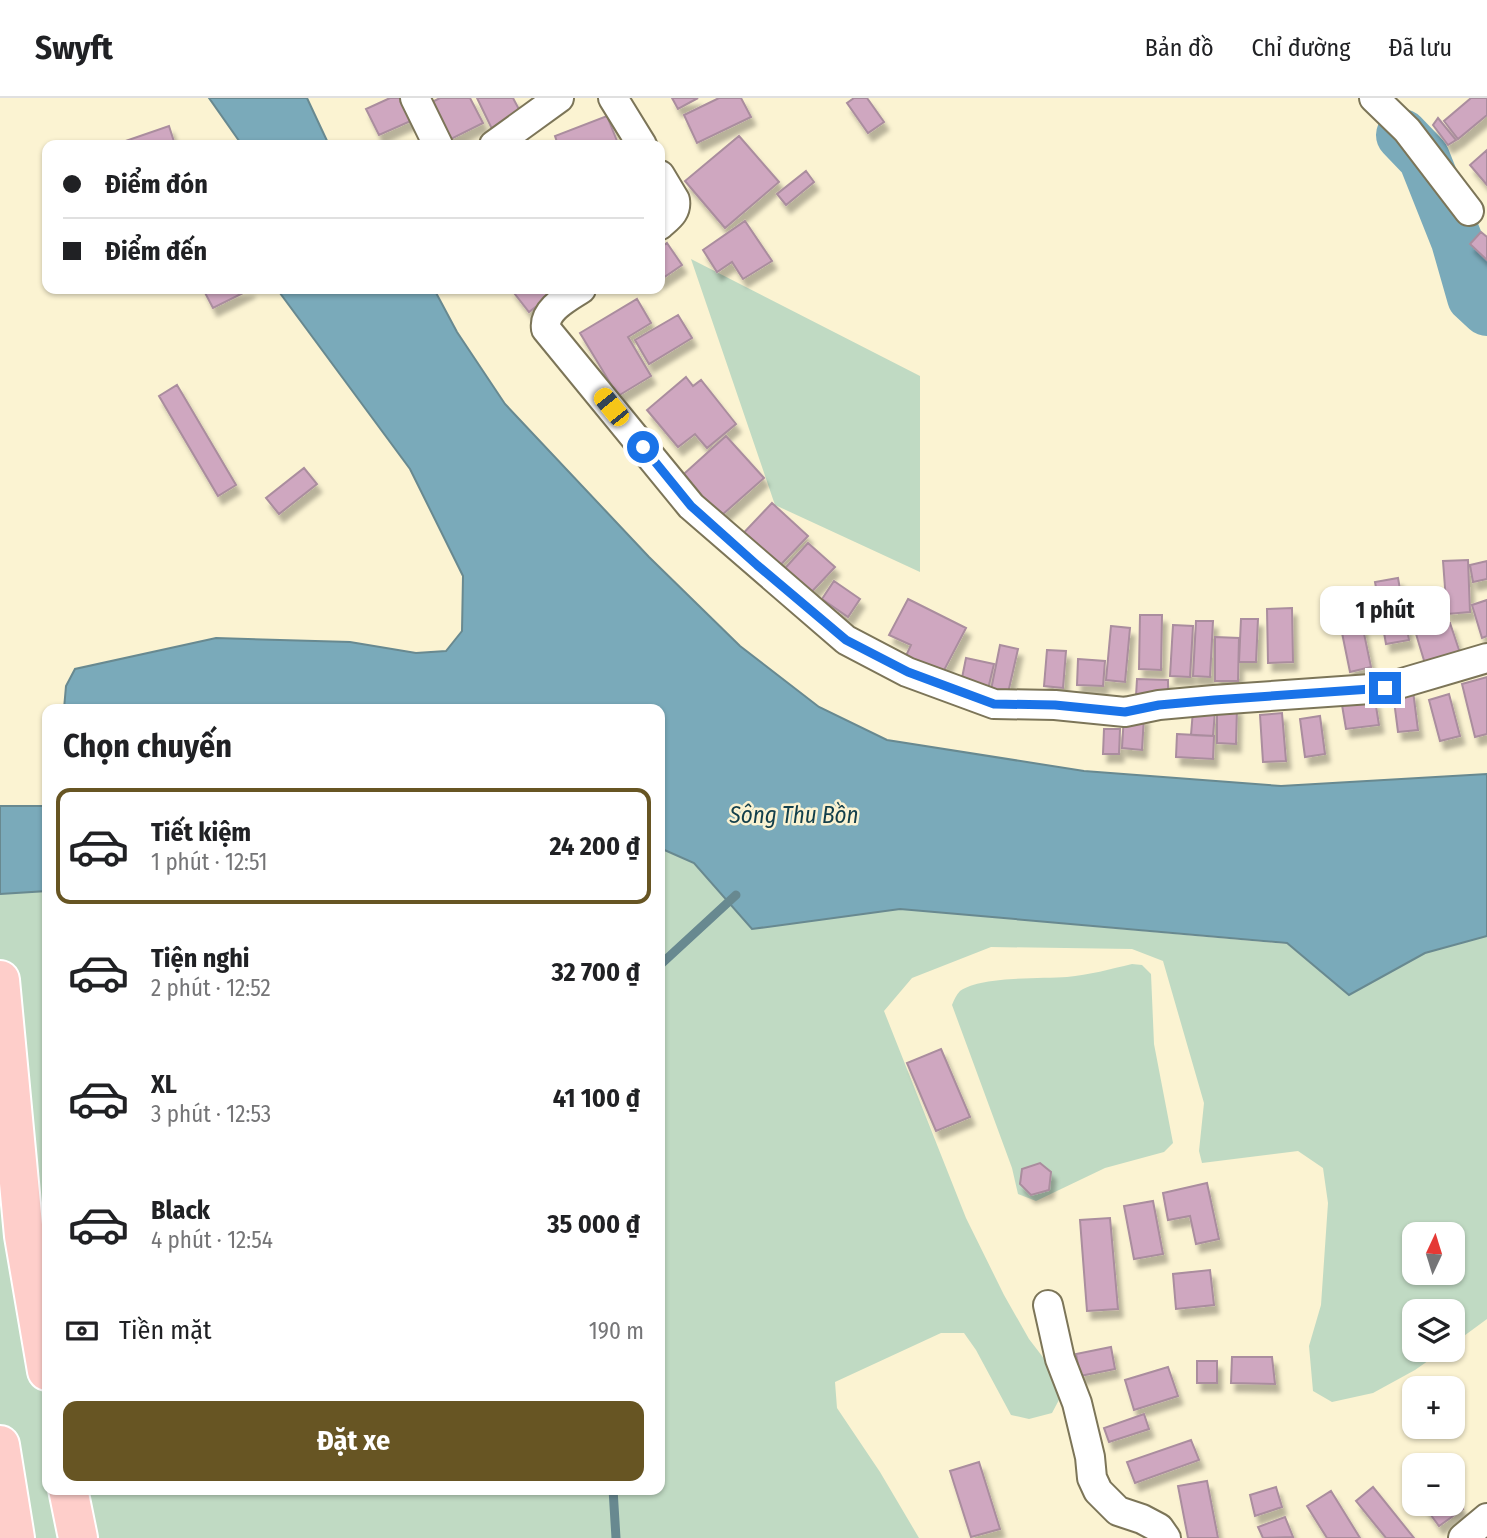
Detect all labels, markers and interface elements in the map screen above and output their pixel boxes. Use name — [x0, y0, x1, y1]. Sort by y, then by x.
text: Swyft — [35, 28, 113, 68]
text: Bản đồ — [1145, 34, 1214, 62]
text: Chỉ đường — [1252, 34, 1350, 62]
text: Đã lưu — [1388, 34, 1452, 62]
text: Điểm đón — [105, 169, 208, 200]
text: Điểm đến — [105, 236, 207, 267]
car — [590, 384, 633, 430]
route start — [627, 431, 659, 463]
callout: 1 phút — [1320, 587, 1450, 636]
text: 1 phút — [1355, 596, 1415, 624]
route end — [1369, 672, 1401, 704]
text: Chọn chuyến — [63, 727, 232, 765]
water label: Sông Thu Bồn — [728, 801, 859, 829]
icon: car — [67, 815, 130, 878]
text: Tiết kiệm — [151, 817, 251, 848]
text: 24 200 ₫ — [550, 831, 640, 862]
text: 1 phút · 12:51 — [151, 848, 267, 876]
icon: car — [67, 941, 130, 1004]
text: Tiện nghi — [151, 943, 250, 974]
text: 32 700 ₫ — [551, 957, 640, 988]
text: 2 phút · 12:52 — [151, 974, 271, 1002]
icon: car — [67, 1067, 130, 1130]
text: XL — [151, 1069, 177, 1100]
text: 41 100 ₫ — [553, 1083, 640, 1114]
text: 3 phút · 12:53 — [151, 1100, 271, 1128]
icon: car — [67, 1193, 130, 1256]
text: Black — [151, 1195, 210, 1226]
text: 35 000 ₫ — [547, 1209, 640, 1240]
north arrow — [1402, 1222, 1465, 1284]
map controls — [1402, 1222, 1465, 1516]
text: 4 phút · 12:54 — [151, 1226, 273, 1254]
button: layers — [1402, 1299, 1465, 1362]
icon: cash — [63, 1312, 101, 1350]
text: Tiền mặt — [119, 1315, 211, 1346]
text: 190 m — [589, 1317, 644, 1345]
button: + — [1402, 1376, 1465, 1439]
button: Đặt xe — [63, 1401, 644, 1481]
button: − — [1402, 1453, 1465, 1516]

